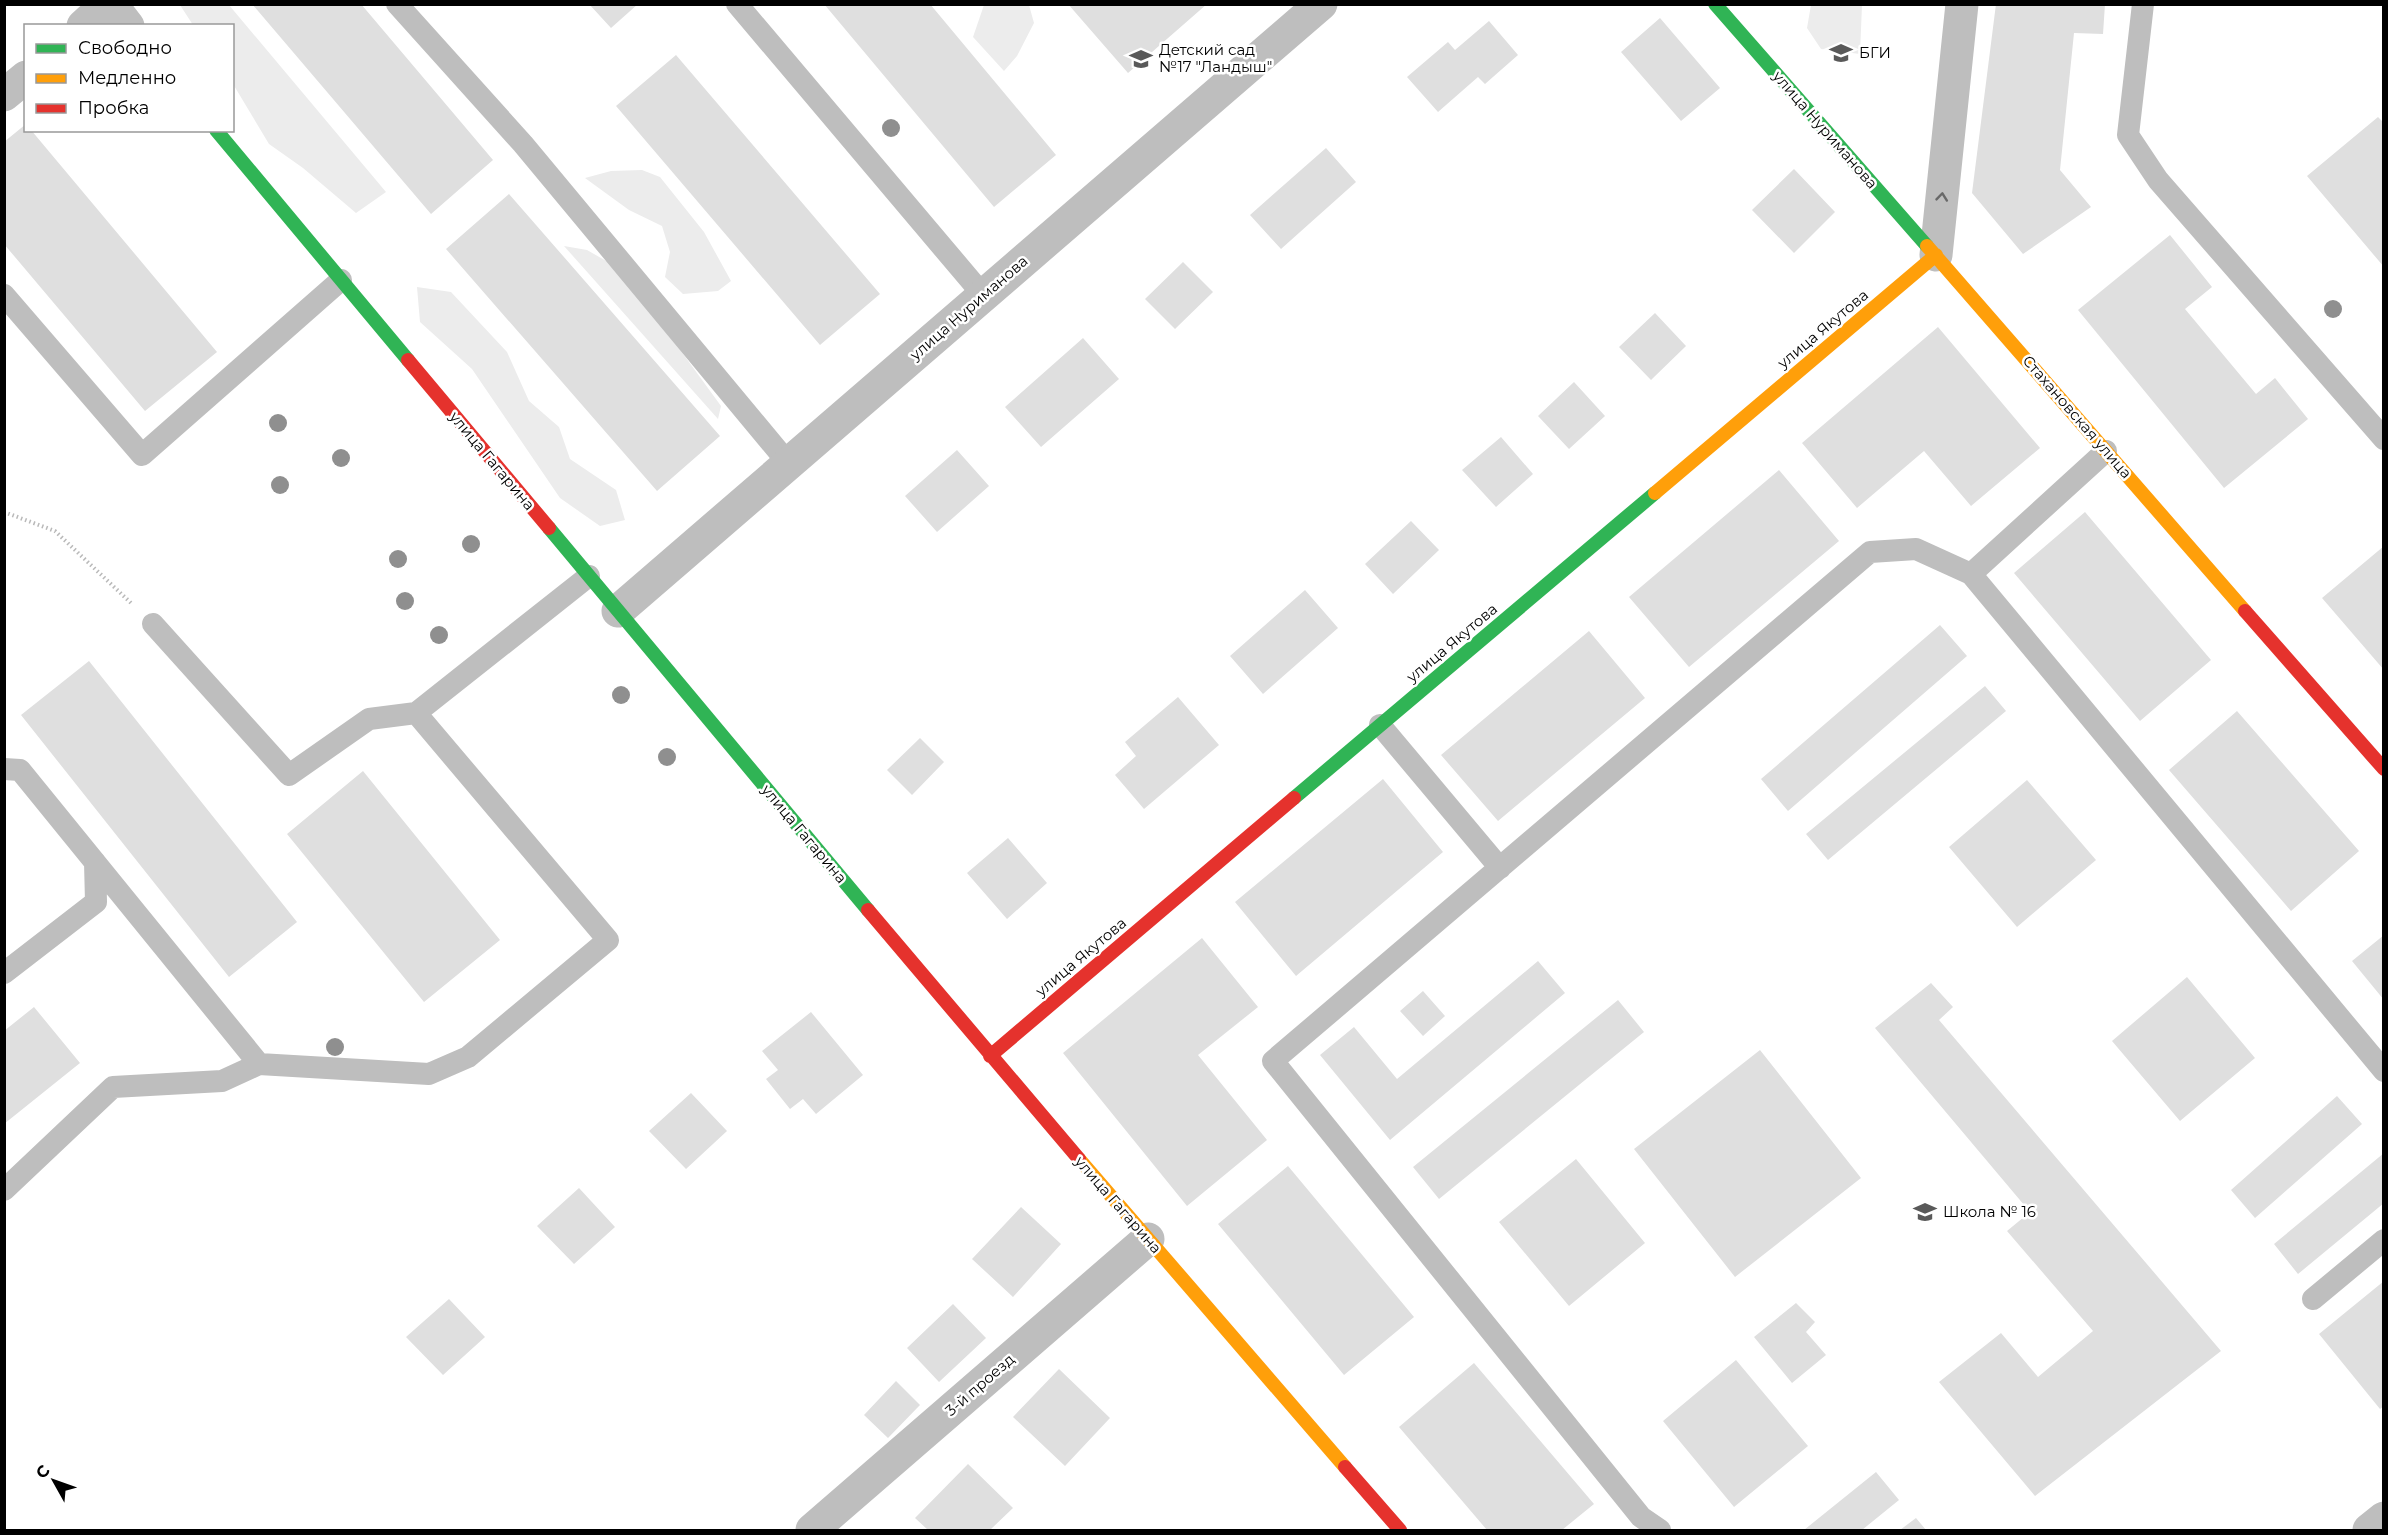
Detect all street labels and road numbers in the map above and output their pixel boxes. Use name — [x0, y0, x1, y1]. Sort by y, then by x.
street label: улица Нуриманова — [1768, 66, 1882, 193]
street label: улица Нуриманова — [905, 251, 1032, 365]
street label: улица Якутова — [1773, 285, 1872, 373]
street label: Стахановская улица — [2019, 351, 2136, 482]
street label: улица Гагарина — [445, 407, 539, 514]
street label: улица Якутова — [1402, 599, 1501, 687]
street label: улица Гагарина — [757, 780, 851, 887]
street label: улица Якутова — [1031, 913, 1130, 1001]
street label: улица Гагарина — [1070, 1151, 1166, 1257]
street label: 3-й проезд — [941, 1349, 1018, 1420]

